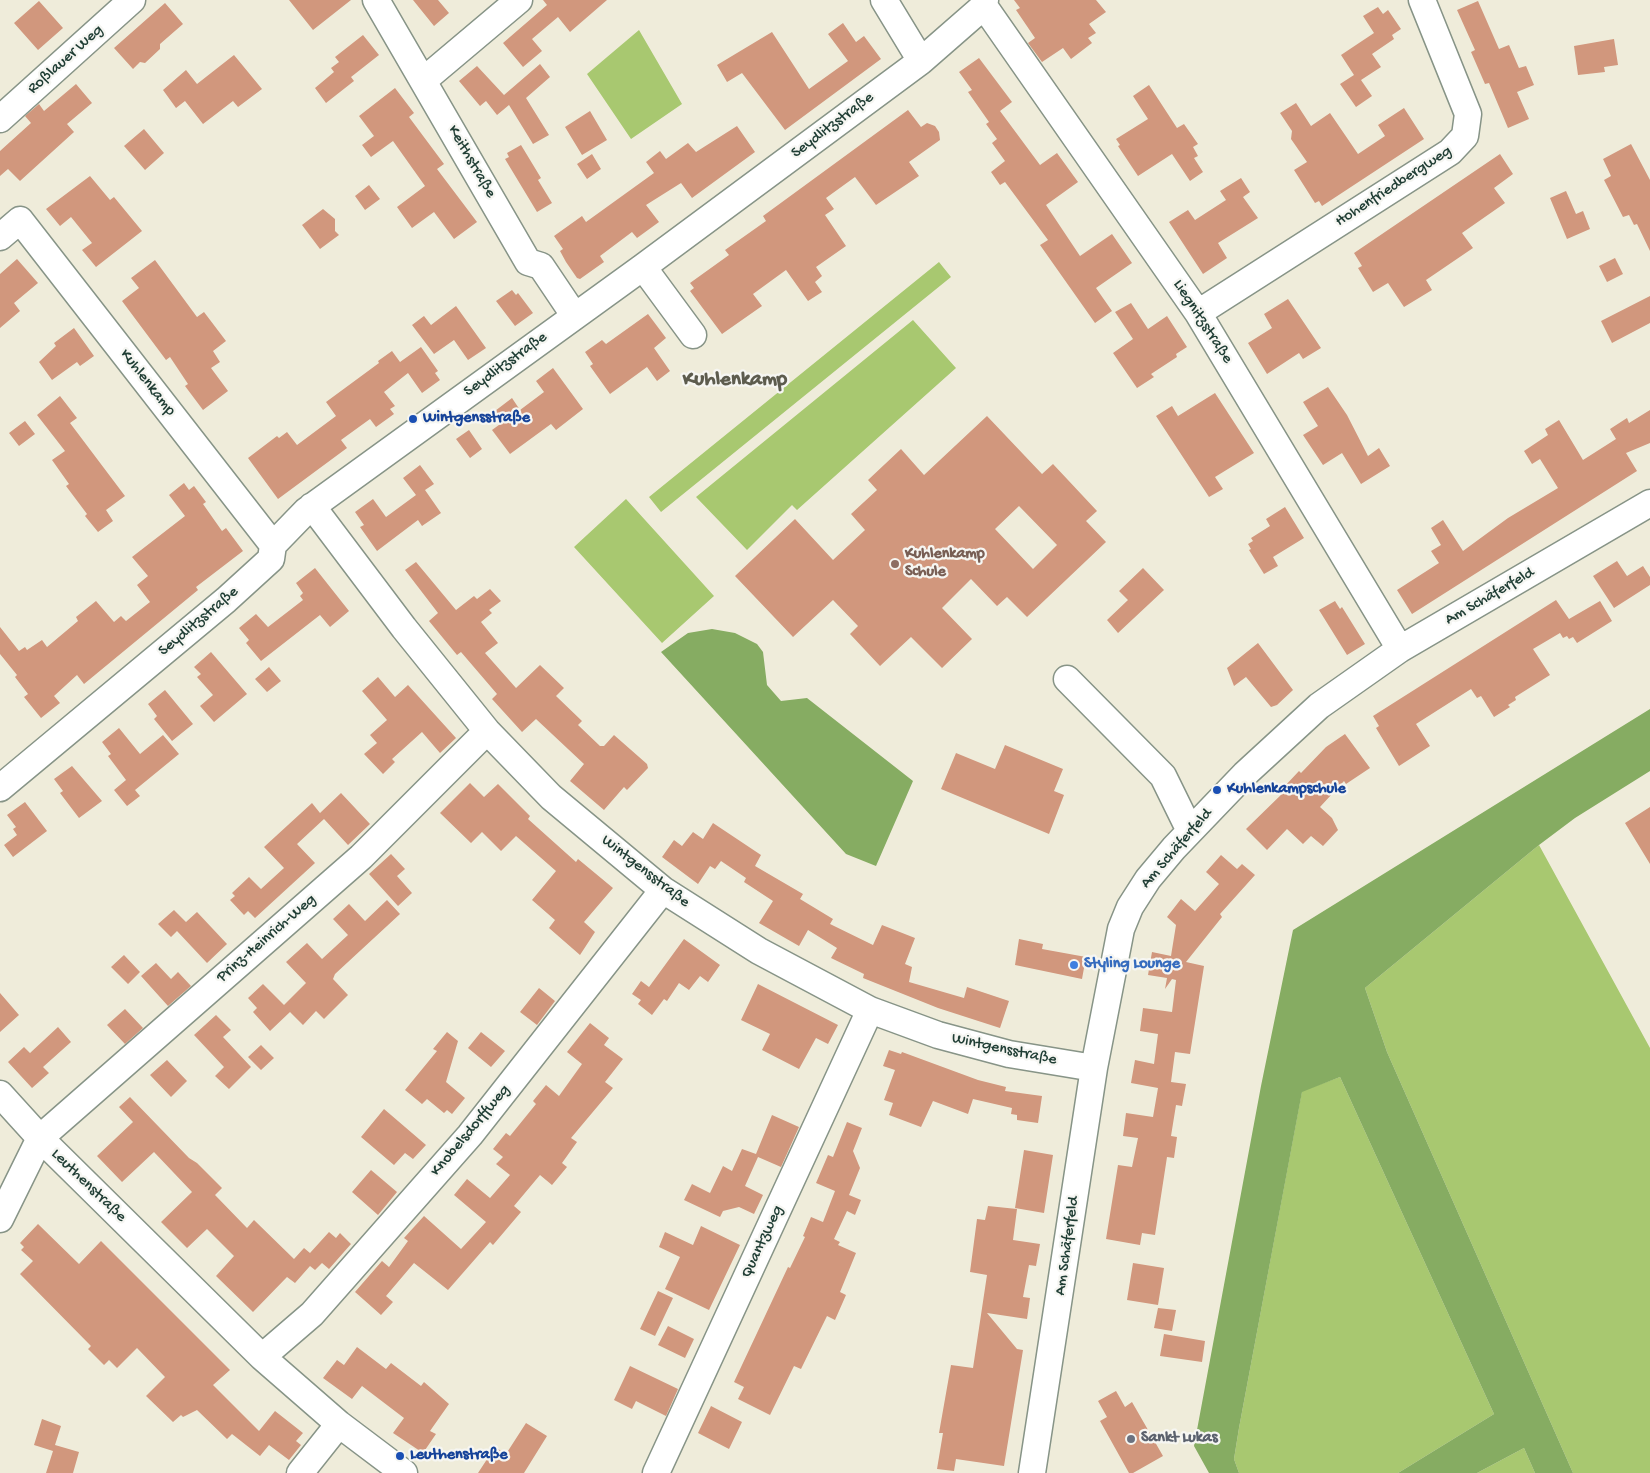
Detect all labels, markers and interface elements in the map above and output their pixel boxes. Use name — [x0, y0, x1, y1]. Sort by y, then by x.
street label: Roßlauer Weg — [24, 21, 108, 99]
street label: Seydlitzstraße — [788, 89, 878, 163]
street label: Keithstraße — [443, 122, 499, 202]
street label: Hohenfriedbergweg — [1332, 142, 1456, 232]
street label: Liegnitzstraße — [1168, 276, 1236, 368]
street label: Seydlitzstraße — [461, 328, 551, 402]
street label: Kuhlenkamp — [115, 346, 179, 420]
district label: Kuhlenkamp — [683, 368, 787, 394]
place label: Wintgensstraße — [423, 409, 530, 429]
marker: Wintgensstraße — [407, 413, 419, 425]
place label: Kuhlenkamp Schule — [905, 545, 985, 583]
marker: Kuhlenkamp Schule — [889, 558, 901, 570]
street label: Am Schäferfeld — [1442, 564, 1538, 630]
street label: Seydlitzstraße — [155, 583, 243, 661]
place label: Kuhlenkampschule — [1227, 780, 1346, 800]
marker: Kuhlenkampschule — [1211, 784, 1223, 796]
street label: Am Schäferfeld — [1137, 805, 1217, 893]
street label: Wintgensstraße — [597, 831, 693, 913]
street label: Prinz-Heinrich-Weg — [213, 891, 321, 987]
place label: Styling Lounge — [1084, 955, 1180, 975]
marker: Styling Lounge — [1068, 959, 1080, 971]
street label: Wintgensstraße — [950, 1029, 1058, 1071]
street label: Knobelsdorffweg — [427, 1081, 515, 1181]
street label: Leuthenstraße — [46, 1145, 130, 1227]
street label: Am Schäferfeld — [1052, 1195, 1084, 1297]
street label: Quantzweg — [738, 1203, 788, 1281]
place label: Sankt Lukas — [1141, 1429, 1218, 1449]
marker: Sankt Lukas — [1125, 1433, 1137, 1445]
place label: Leuthenstraße — [410, 1446, 508, 1466]
marker: Leuthenstraße — [394, 1450, 406, 1462]

